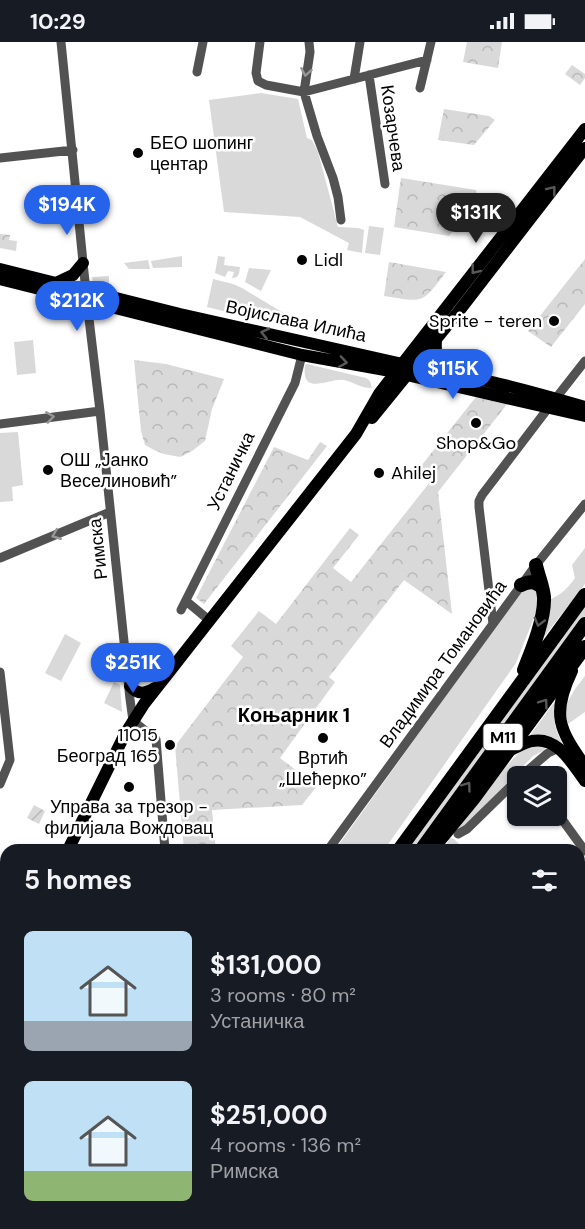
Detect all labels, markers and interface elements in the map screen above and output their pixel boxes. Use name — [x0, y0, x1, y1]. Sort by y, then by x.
text: 10:29 — [30, 7, 86, 36]
one-way arrow — [300, 67, 313, 77]
street label: Козарчева — [375, 83, 411, 174]
place label: БЕО шопинг центар — [150, 131, 254, 176]
marker: БЕО шопинг центар — [131, 146, 145, 160]
pin: $194K — [25, 185, 109, 236]
one-way arrow — [545, 186, 556, 197]
text: $194K — [38, 191, 96, 217]
pin: $131K — [434, 193, 518, 244]
text: $131K — [450, 199, 502, 225]
place label: Lidl — [314, 248, 343, 272]
marker: Lidl — [295, 253, 309, 267]
one-way arrow — [471, 263, 482, 274]
pin: $212K — [35, 281, 119, 332]
text: $212K — [49, 287, 105, 313]
street label: Војислава Илића — [223, 294, 370, 348]
place label: Sprite - teren — [429, 309, 542, 333]
marker: Sprite - teren — [547, 314, 561, 328]
one-way arrow — [260, 327, 270, 340]
pin: $115K — [411, 349, 495, 400]
one-way arrow — [339, 355, 348, 367]
text: $115K — [427, 355, 479, 381]
one-way arrow — [45, 412, 55, 424]
marker: Shop&Go — [469, 416, 483, 430]
street label: Устаничка — [202, 427, 261, 514]
place label: Shop&Go — [436, 431, 516, 455]
place label: ОШ „Јанко Веселиновић” — [60, 448, 178, 493]
place label: Ahilej — [391, 461, 436, 485]
marker: ОШ „Јанко Веселиновић” — [41, 463, 55, 477]
marker: Ahilej — [372, 466, 386, 480]
street label: Римска — [83, 516, 113, 581]
one-way arrow — [51, 528, 62, 540]
street label: Владимира Томановића — [374, 574, 513, 753]
one-way arrow — [534, 617, 547, 627]
pin: $251K — [91, 643, 175, 694]
text: $251K — [105, 649, 161, 675]
one-way arrow — [537, 698, 548, 709]
district label: Коњарник 1 — [238, 702, 350, 728]
place label: 11015 Београд 165 — [57, 723, 158, 768]
road number: M11 — [484, 724, 522, 750]
marker: Вртић „Шећерко” — [316, 731, 330, 745]
marker: 11015 Београд 165 — [163, 738, 177, 752]
place label: Вртић „Шећерко” — [279, 746, 367, 791]
map controls — [507, 766, 567, 826]
button: layers — [507, 766, 567, 826]
marker: Управа за трезор - филијала Вождовац — [122, 780, 136, 794]
one-way arrow — [460, 782, 471, 793]
place label: Управа за трезор - филијала Вождовац — [45, 795, 213, 840]
text: 5 homes — [24, 863, 132, 897]
icon: filters — [528, 864, 561, 897]
text: $131,000 — [210, 948, 321, 982]
icon: home — [72, 955, 144, 1027]
text: 3 rooms · 80 m² — [210, 982, 356, 1008]
text: Устаничка — [210, 1008, 304, 1034]
text: $251,000 — [210, 1098, 328, 1132]
icon: home — [72, 1105, 144, 1177]
text: 4 rooms · 136 m² — [210, 1132, 361, 1158]
text: Римска — [210, 1158, 279, 1184]

